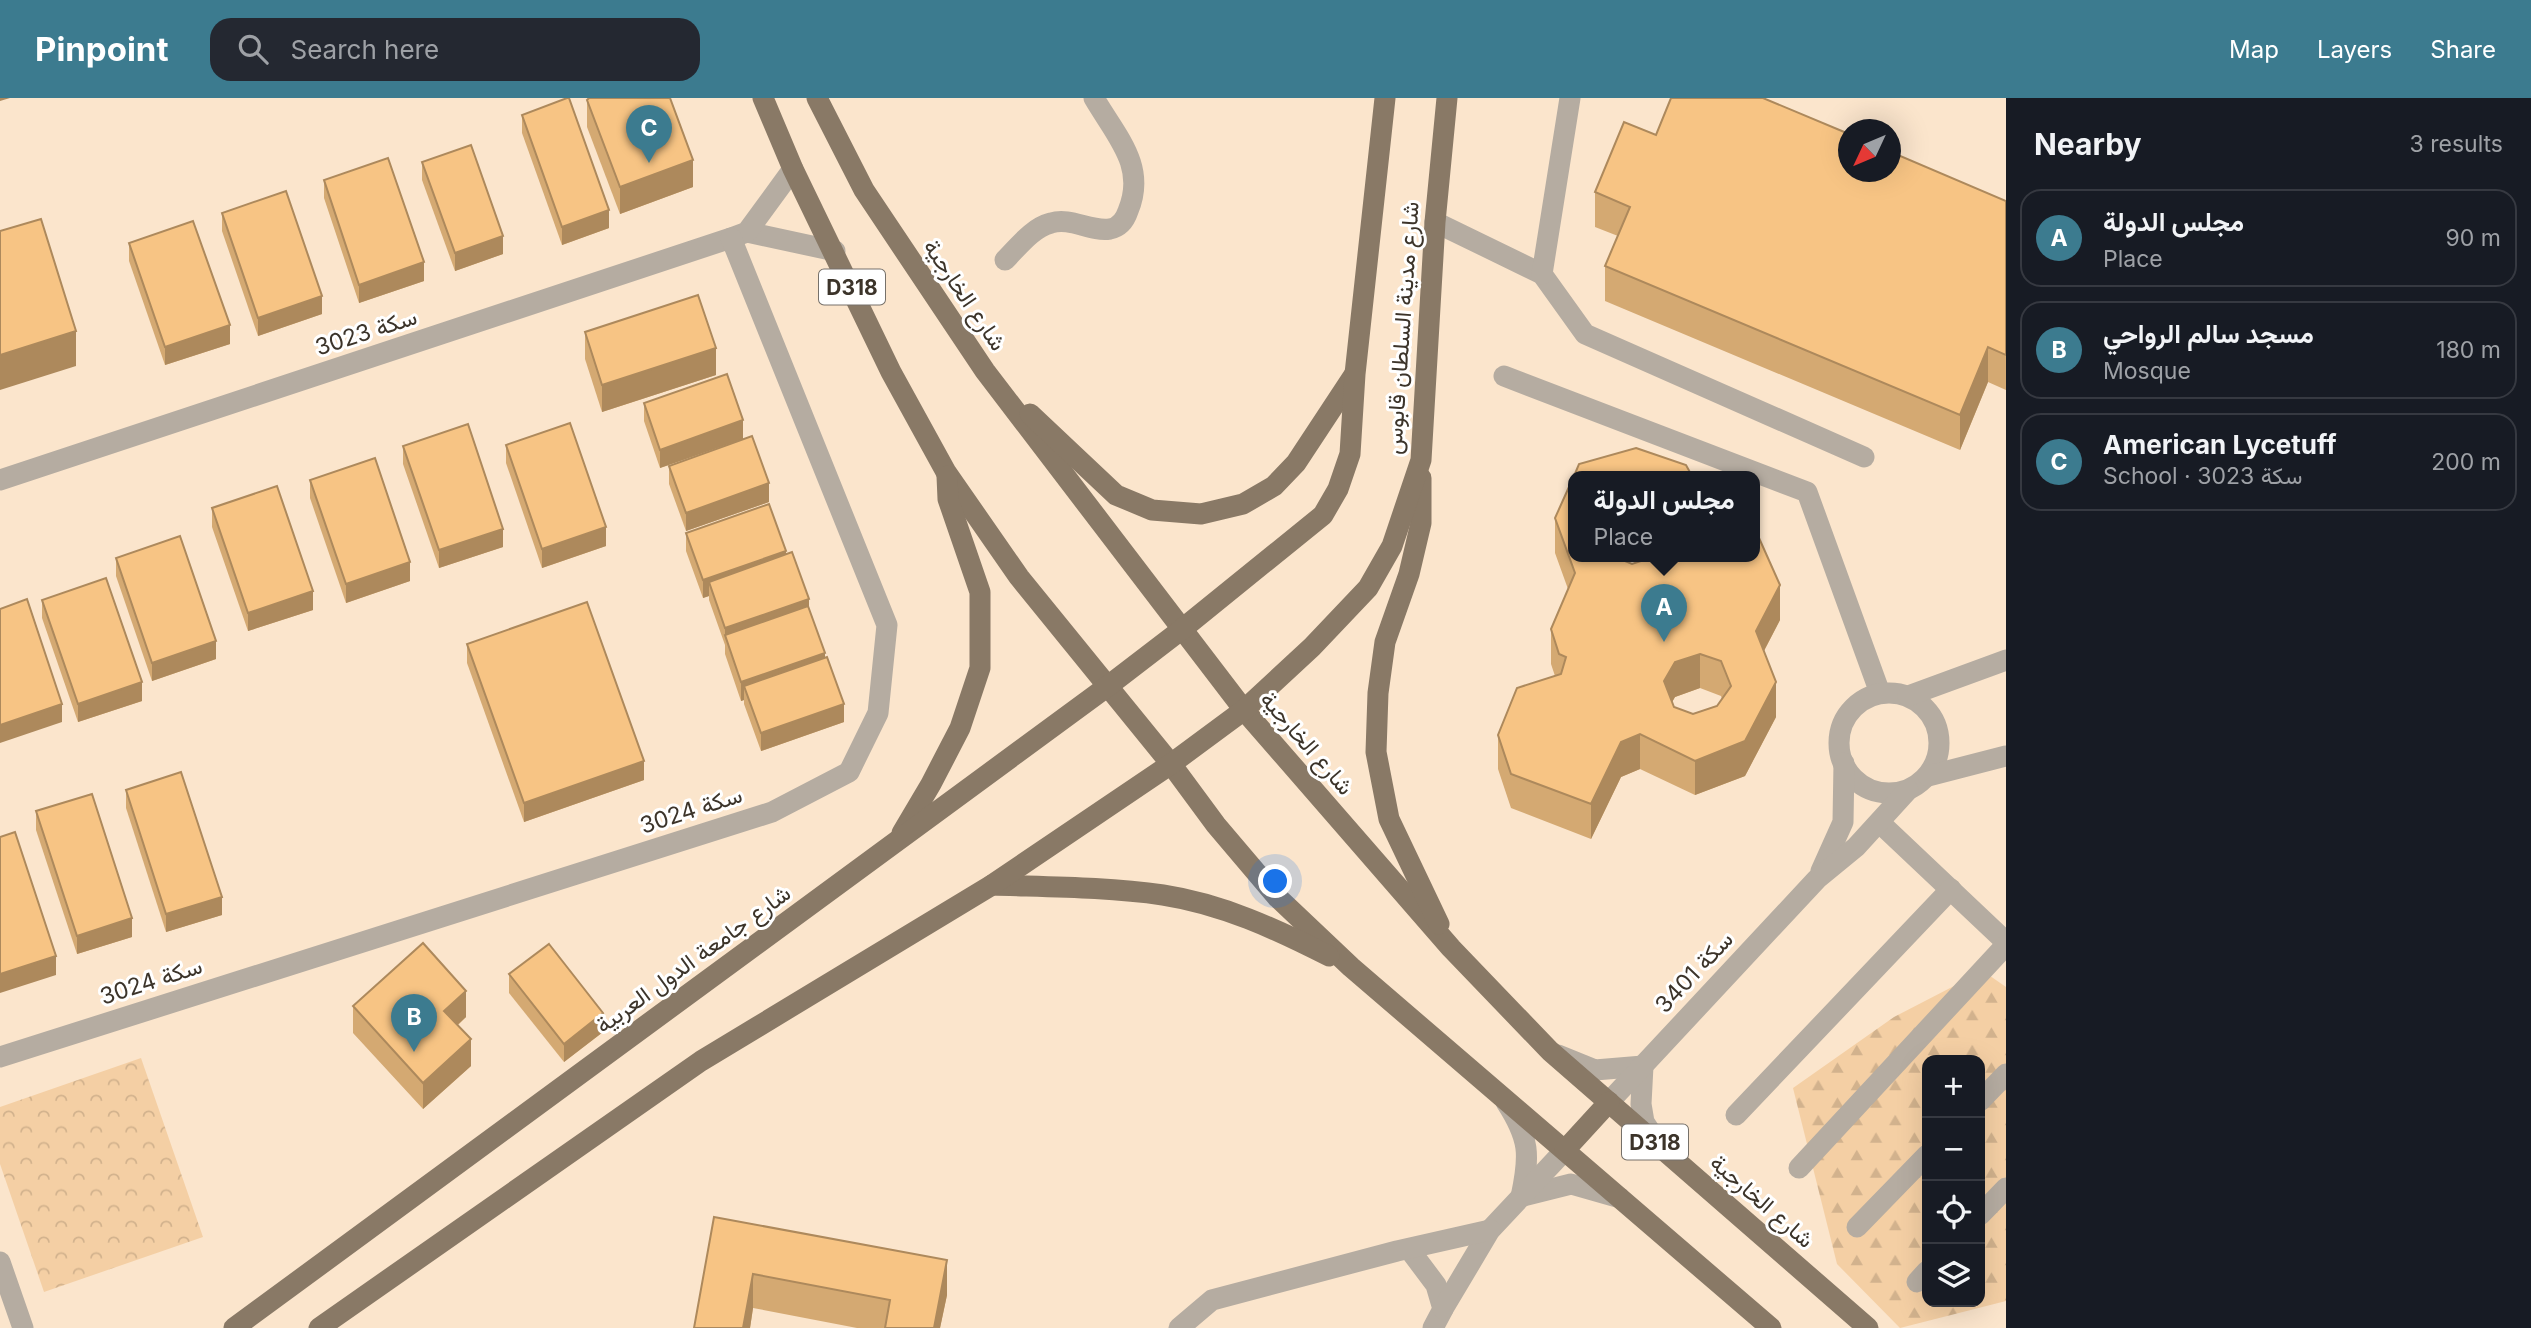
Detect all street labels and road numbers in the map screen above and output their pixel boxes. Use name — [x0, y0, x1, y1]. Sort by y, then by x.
street label: شارع مدينة السلطان قابوس — [1379, 201, 1427, 456]
street label: شارع الخارجية — [916, 234, 1012, 357]
road number: D318 — [819, 270, 885, 304]
street label: سكة 3023 — [312, 302, 420, 362]
street label: شارع الخارجية — [1253, 685, 1360, 802]
street label: سكة 3024 — [636, 780, 746, 840]
street label: شارع جامعة الدول العربية — [590, 879, 797, 1041]
street label: سكة 3401 — [1649, 925, 1739, 1019]
street label: سكة 3024 — [96, 951, 206, 1011]
road number: D318 — [1622, 1124, 1688, 1160]
street label: شارع الخارجية — [1703, 1148, 1820, 1255]

